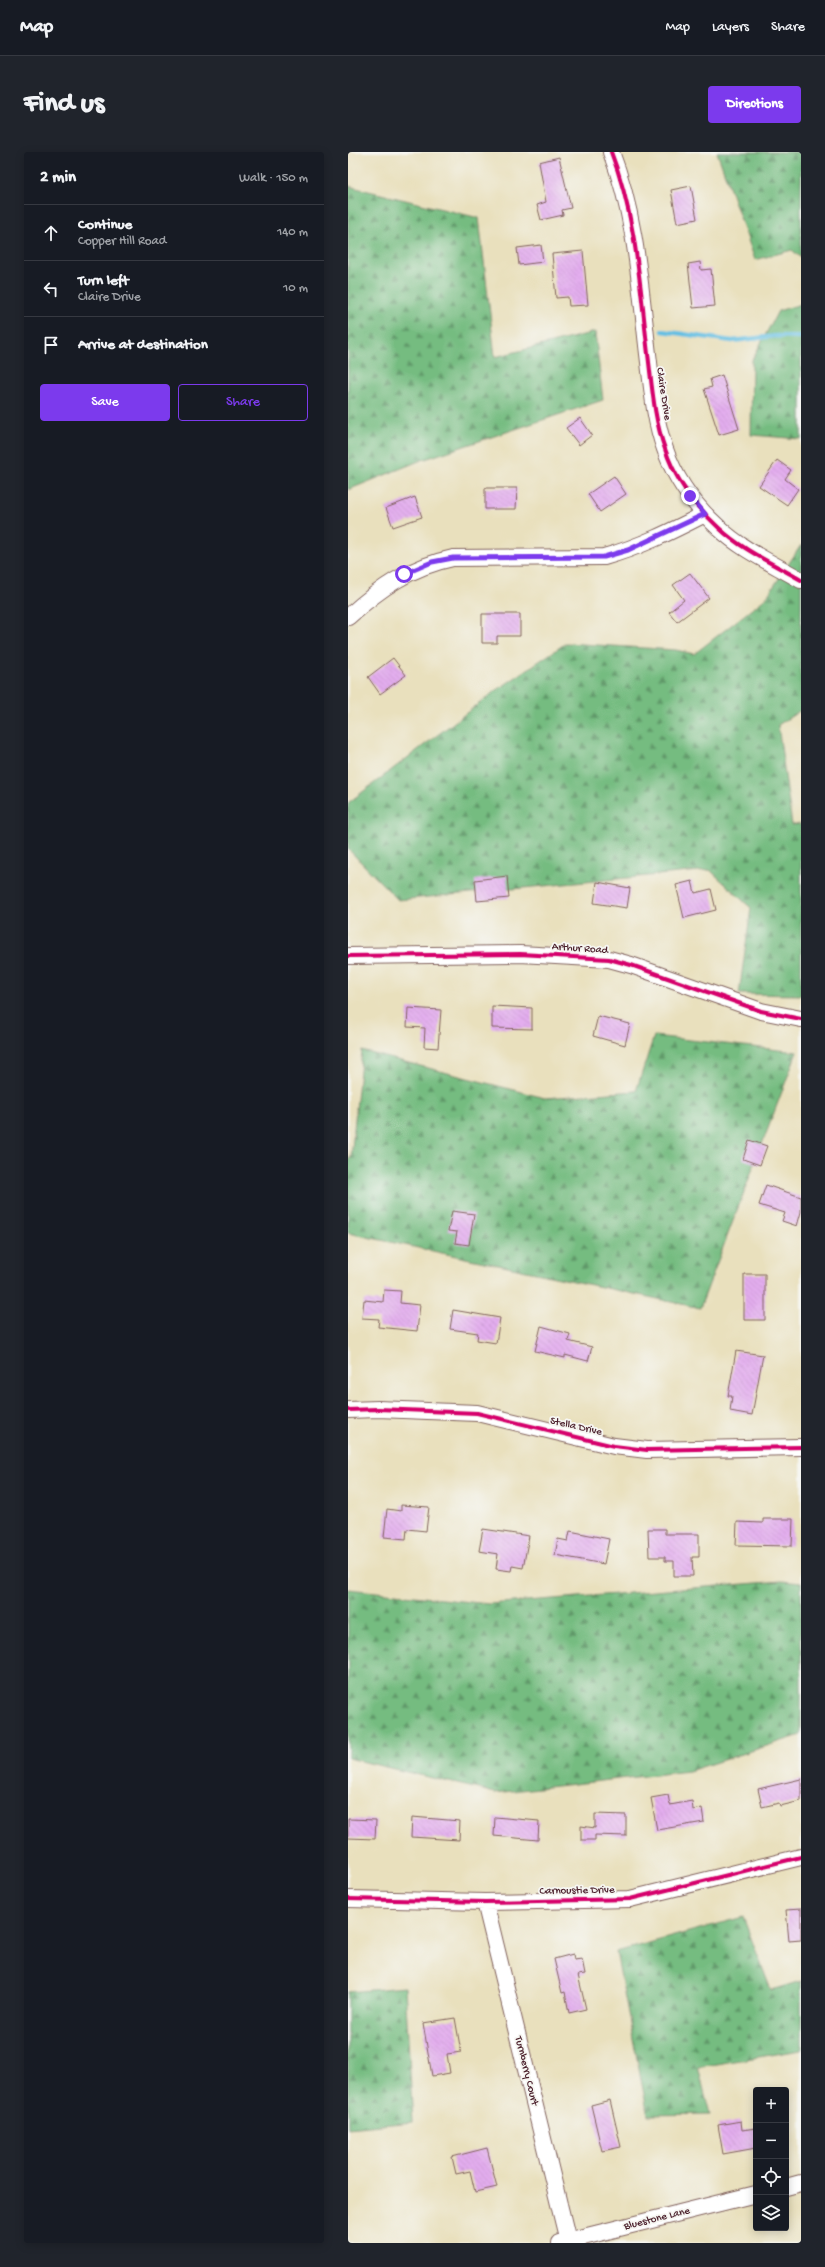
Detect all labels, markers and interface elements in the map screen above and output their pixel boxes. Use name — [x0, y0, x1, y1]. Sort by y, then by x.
text: Map — [20, 16, 53, 39]
text: Map — [666, 19, 690, 36]
text: Layers — [712, 19, 749, 36]
text: Share — [771, 19, 805, 36]
button: Directions — [708, 86, 801, 123]
text: Find us — [24, 88, 104, 121]
text: 2 min — [40, 168, 76, 188]
text: Walk · 150 m — [239, 171, 308, 186]
text: Continue — [78, 216, 132, 234]
icon: ahead — [40, 222, 62, 244]
text: 140 m — [277, 225, 308, 240]
text: Copper Hill Road — [78, 234, 166, 249]
text: Turn left — [78, 272, 129, 290]
icon: left — [40, 278, 62, 300]
text: 10 m — [283, 281, 308, 296]
text: Claire Drive — [78, 290, 141, 305]
icon: arrive — [40, 334, 62, 356]
text: Arrive at destination — [78, 336, 208, 354]
street label: Claire Drive — [653, 367, 673, 421]
button: Save — [40, 384, 170, 421]
button: Share — [178, 384, 308, 421]
route end — [681, 487, 699, 505]
route start — [395, 565, 413, 583]
street label: Arthur Road — [551, 941, 610, 957]
street label: Stella Drive — [549, 1415, 603, 1439]
street label: Carnoustie Drive — [539, 1884, 615, 1898]
street label: Turnberry Court — [511, 2034, 541, 2108]
map controls — [753, 2087, 789, 2231]
button: + — [753, 2087, 789, 2123]
button: − — [753, 2123, 789, 2159]
button: locate — [753, 2159, 789, 2195]
button: layers — [753, 2195, 789, 2231]
street label: Bluestone Lane — [622, 2205, 692, 2233]

